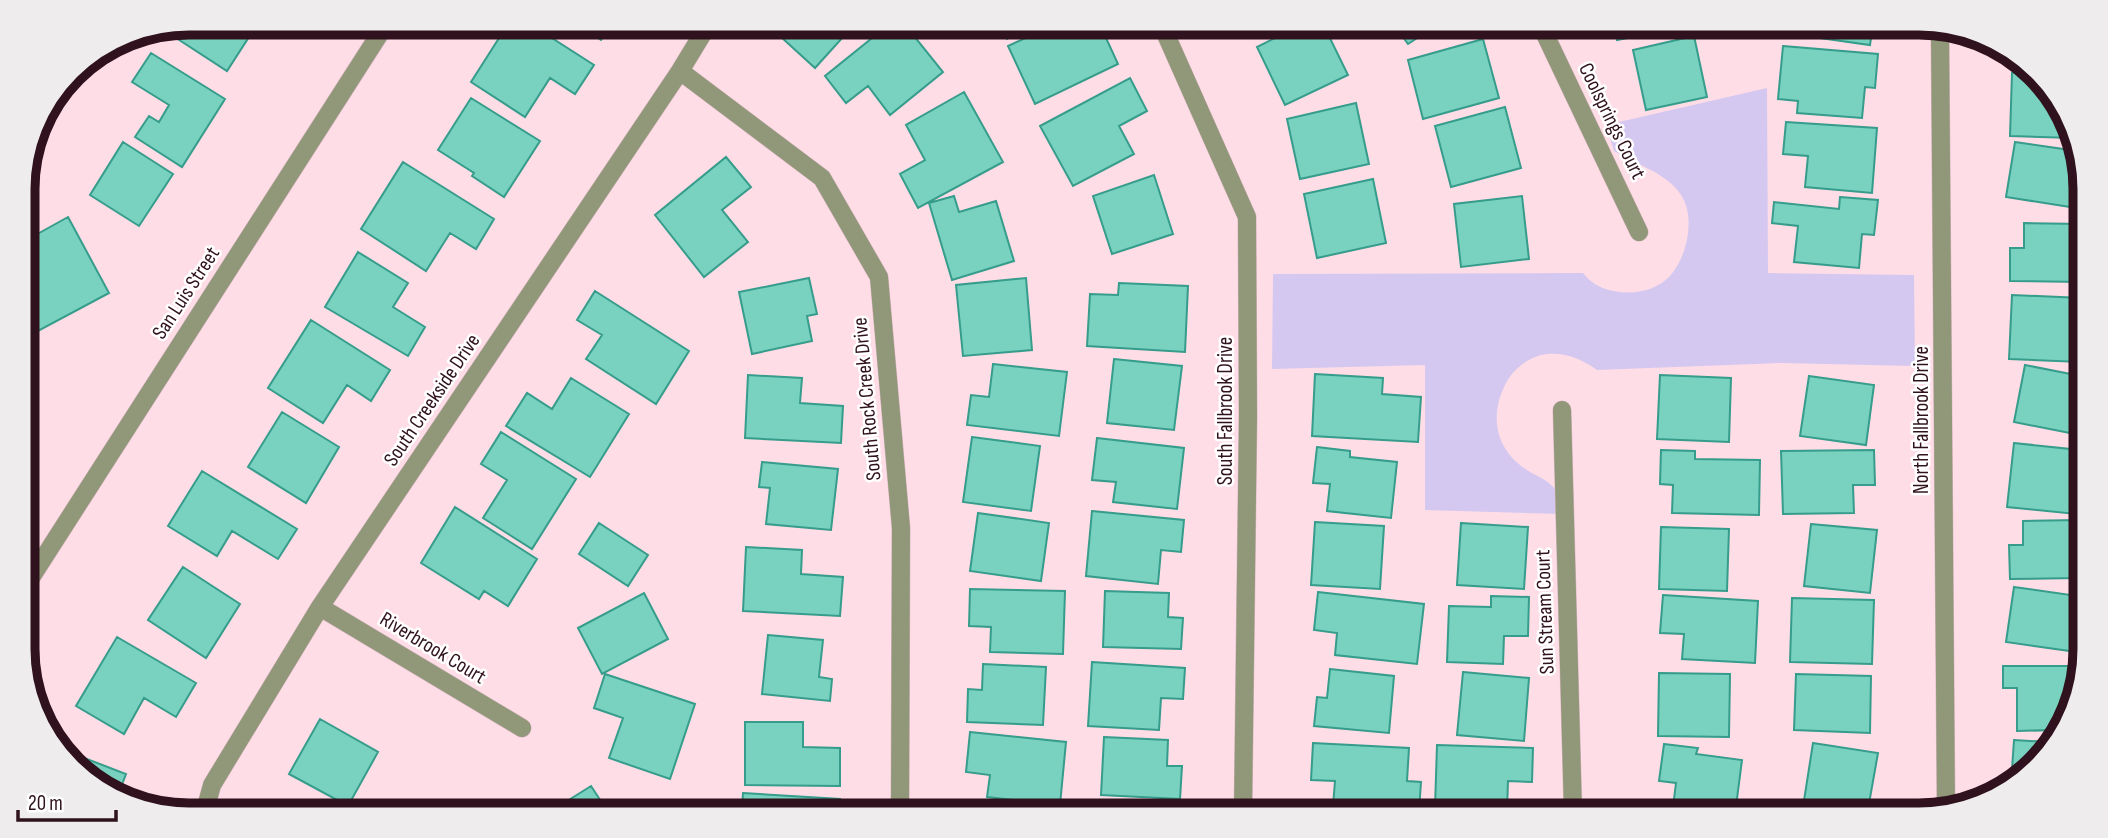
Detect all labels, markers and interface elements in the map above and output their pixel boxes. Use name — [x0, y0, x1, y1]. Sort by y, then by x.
street label: Coolsprings Court — [1573, 59, 1651, 183]
street label: San Luis Street — [147, 242, 225, 344]
street label: South Rock Creek Drive — [847, 316, 887, 482]
street label: South Creekside Drive — [379, 329, 485, 471]
street label: South Fallbrook Drive — [1213, 337, 1238, 485]
street label: North Fallbrook Drive — [1909, 346, 1934, 494]
street label: Sun Stream Court — [1530, 549, 1560, 675]
street label: Riverbrook Court — [375, 607, 491, 689]
scale bar — [18, 778, 116, 822]
text: 20 m — [28, 791, 63, 816]

